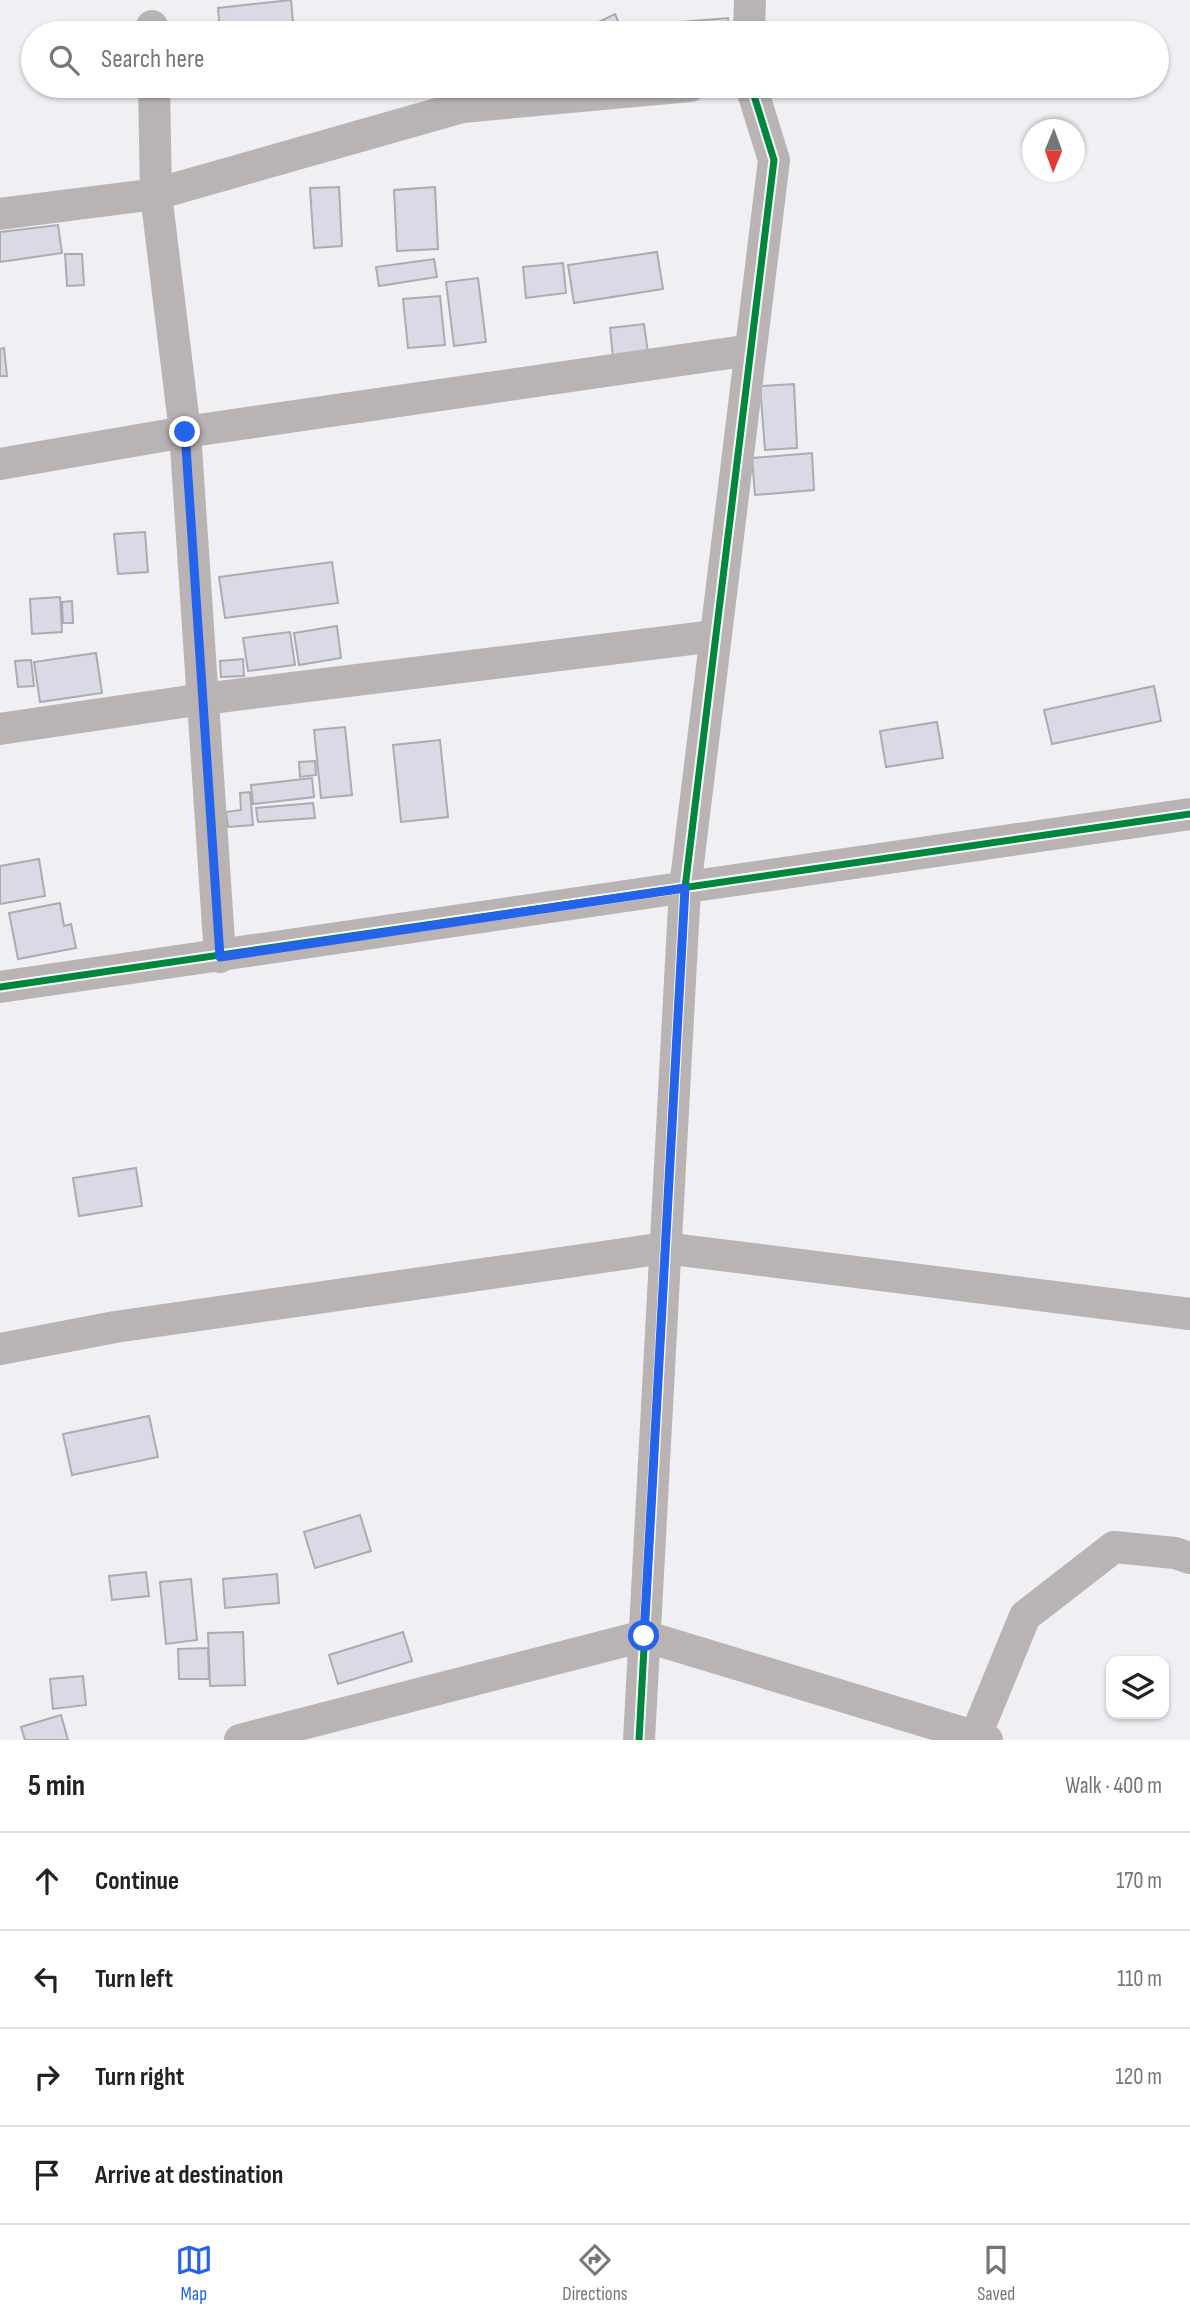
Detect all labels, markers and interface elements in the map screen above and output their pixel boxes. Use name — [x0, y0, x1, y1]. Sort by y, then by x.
search box — [21, 21, 1169, 98]
icon: search — [45, 41, 83, 79]
text: Search here — [101, 44, 204, 75]
north arrow — [1022, 119, 1085, 182]
route end — [169, 416, 200, 447]
route start — [628, 1620, 659, 1651]
map controls — [1106, 1656, 1169, 1719]
button: layers — [1106, 1656, 1169, 1719]
text: 5 min — [28, 1768, 85, 1804]
text: Walk · 400 m — [1065, 1772, 1162, 1800]
icon: ahead — [28, 1862, 66, 1900]
text: Continue — [95, 1866, 179, 1897]
text: 170 m — [1116, 1867, 1162, 1895]
icon: left — [28, 1960, 66, 1998]
text: Turn left — [95, 1964, 173, 1995]
text: 110 m — [1117, 1965, 1162, 1993]
icon: right — [28, 2058, 66, 2096]
text: Turn right — [95, 2062, 184, 2093]
text: 120 m — [1116, 2063, 1162, 2091]
icon: arrive — [28, 2156, 66, 2194]
text: Arrive at destination — [95, 2160, 283, 2191]
tab: Map — [175, 2241, 213, 2306]
tab: Directions — [562, 2241, 628, 2306]
tab: Saved — [977, 2241, 1015, 2306]

